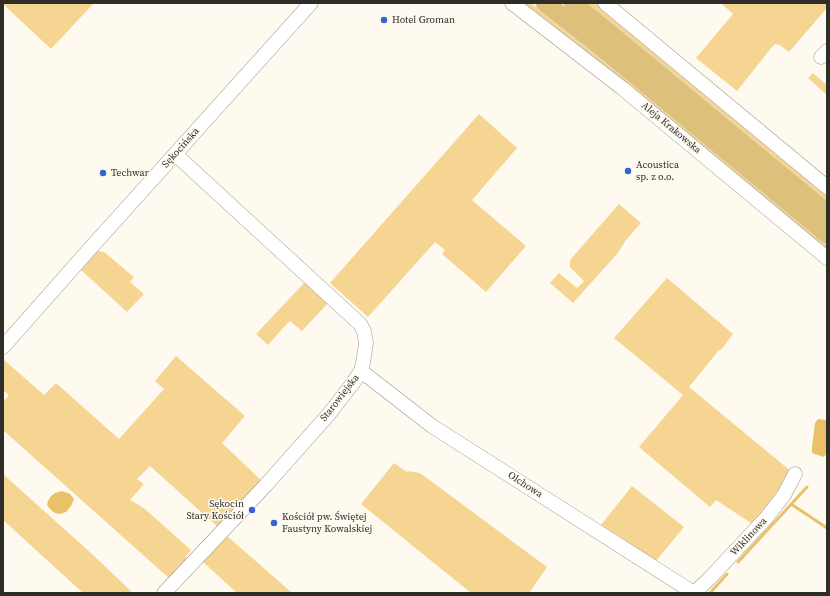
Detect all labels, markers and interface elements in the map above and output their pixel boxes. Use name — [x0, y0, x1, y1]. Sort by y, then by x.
place label: Hotel Groman — [392, 14, 455, 26]
marker: Hotel Groman — [379, 15, 389, 25]
street label: Aleja Krakowska — [639, 100, 703, 156]
street label: Sękocińska — [160, 126, 202, 170]
place label: Acoustica sp. z o.o. — [636, 159, 679, 182]
marker: Acoustica sp. z o.o. — [623, 166, 633, 176]
place label: Techwar — [111, 167, 149, 179]
marker: Techwar — [98, 168, 108, 178]
street label: Starowiejska — [318, 372, 362, 424]
street label: Olchowa — [505, 469, 545, 501]
place label: Sękocin Stary Kościół — [186, 498, 244, 522]
marker: Sękocin Stary Kościół — [247, 505, 257, 515]
place label: Kościół pw. Świętej Faustyny Kowalskiej — [282, 511, 372, 534]
street label: Wiklinowa — [728, 515, 770, 559]
marker: Kościół pw. Świętej Faustyny Kowalskiej — [269, 518, 279, 528]

